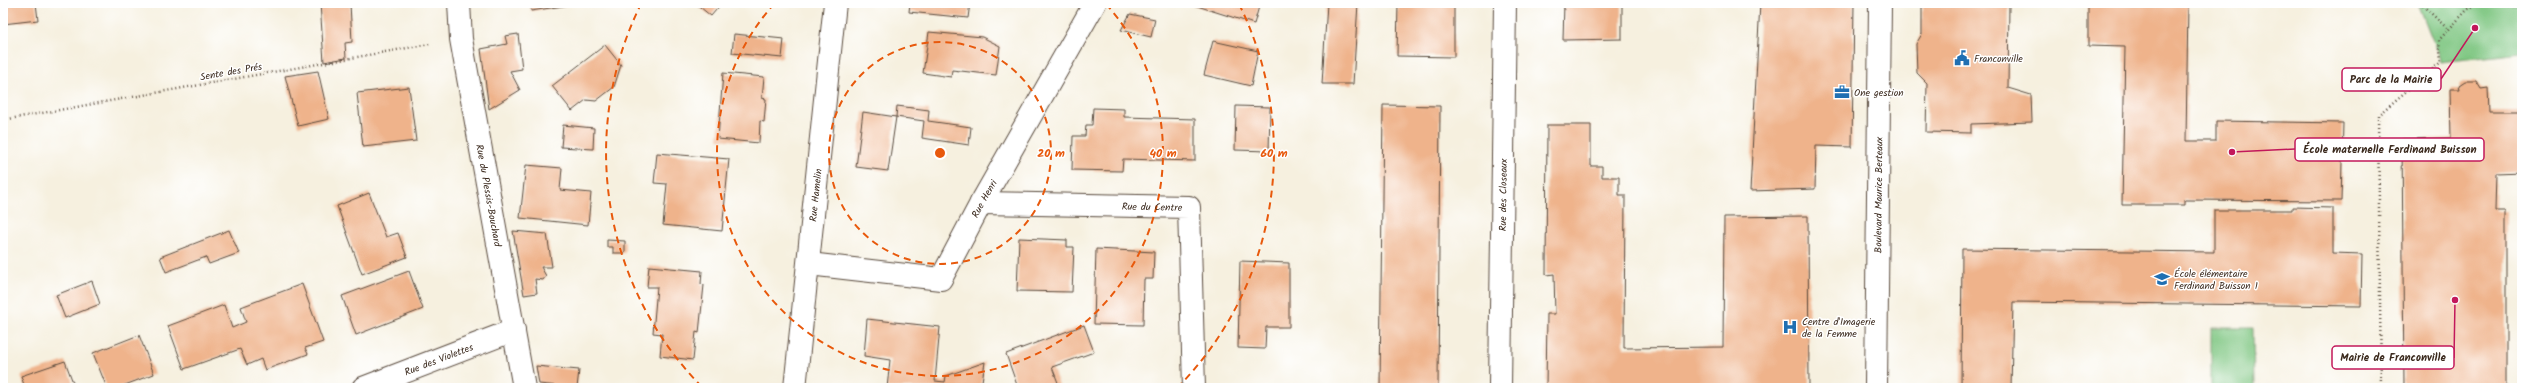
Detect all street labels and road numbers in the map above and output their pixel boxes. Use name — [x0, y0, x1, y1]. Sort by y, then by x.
street label: Sente des Prés — [199, 59, 264, 85]
street label: Boulevard Maurice Berteaux — [1870, 136, 1888, 253]
street label: Rue du Plessis-Bouchard — [471, 143, 506, 249]
street label: Rue des Closeaux — [1495, 158, 1512, 231]
street label: Rue Hamelin — [805, 168, 827, 222]
street label: Rue Henri — [968, 176, 1002, 221]
street label: Rue du Centre — [1122, 199, 1183, 216]
street label: Rue des Violettes — [402, 339, 476, 380]

